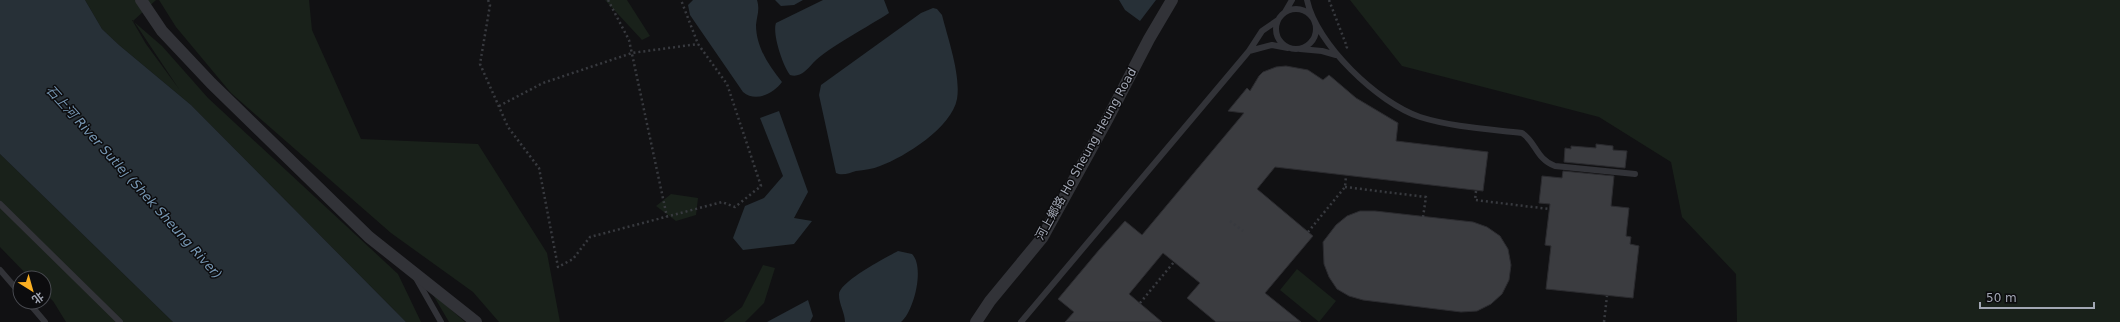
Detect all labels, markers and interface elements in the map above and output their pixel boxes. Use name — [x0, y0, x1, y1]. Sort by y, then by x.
street label: 河上鄉路 Ho Sheung Heung Road — [1033, 66, 1139, 242]
water label: 石上河 River Sutlej (Shek Sheung River) — [43, 82, 225, 282]
north arrow — [12, 270, 52, 310]
scale bar — [1980, 284, 2094, 310]
text: 北 — [29, 289, 46, 306]
text: 50 m — [1986, 291, 2017, 305]

